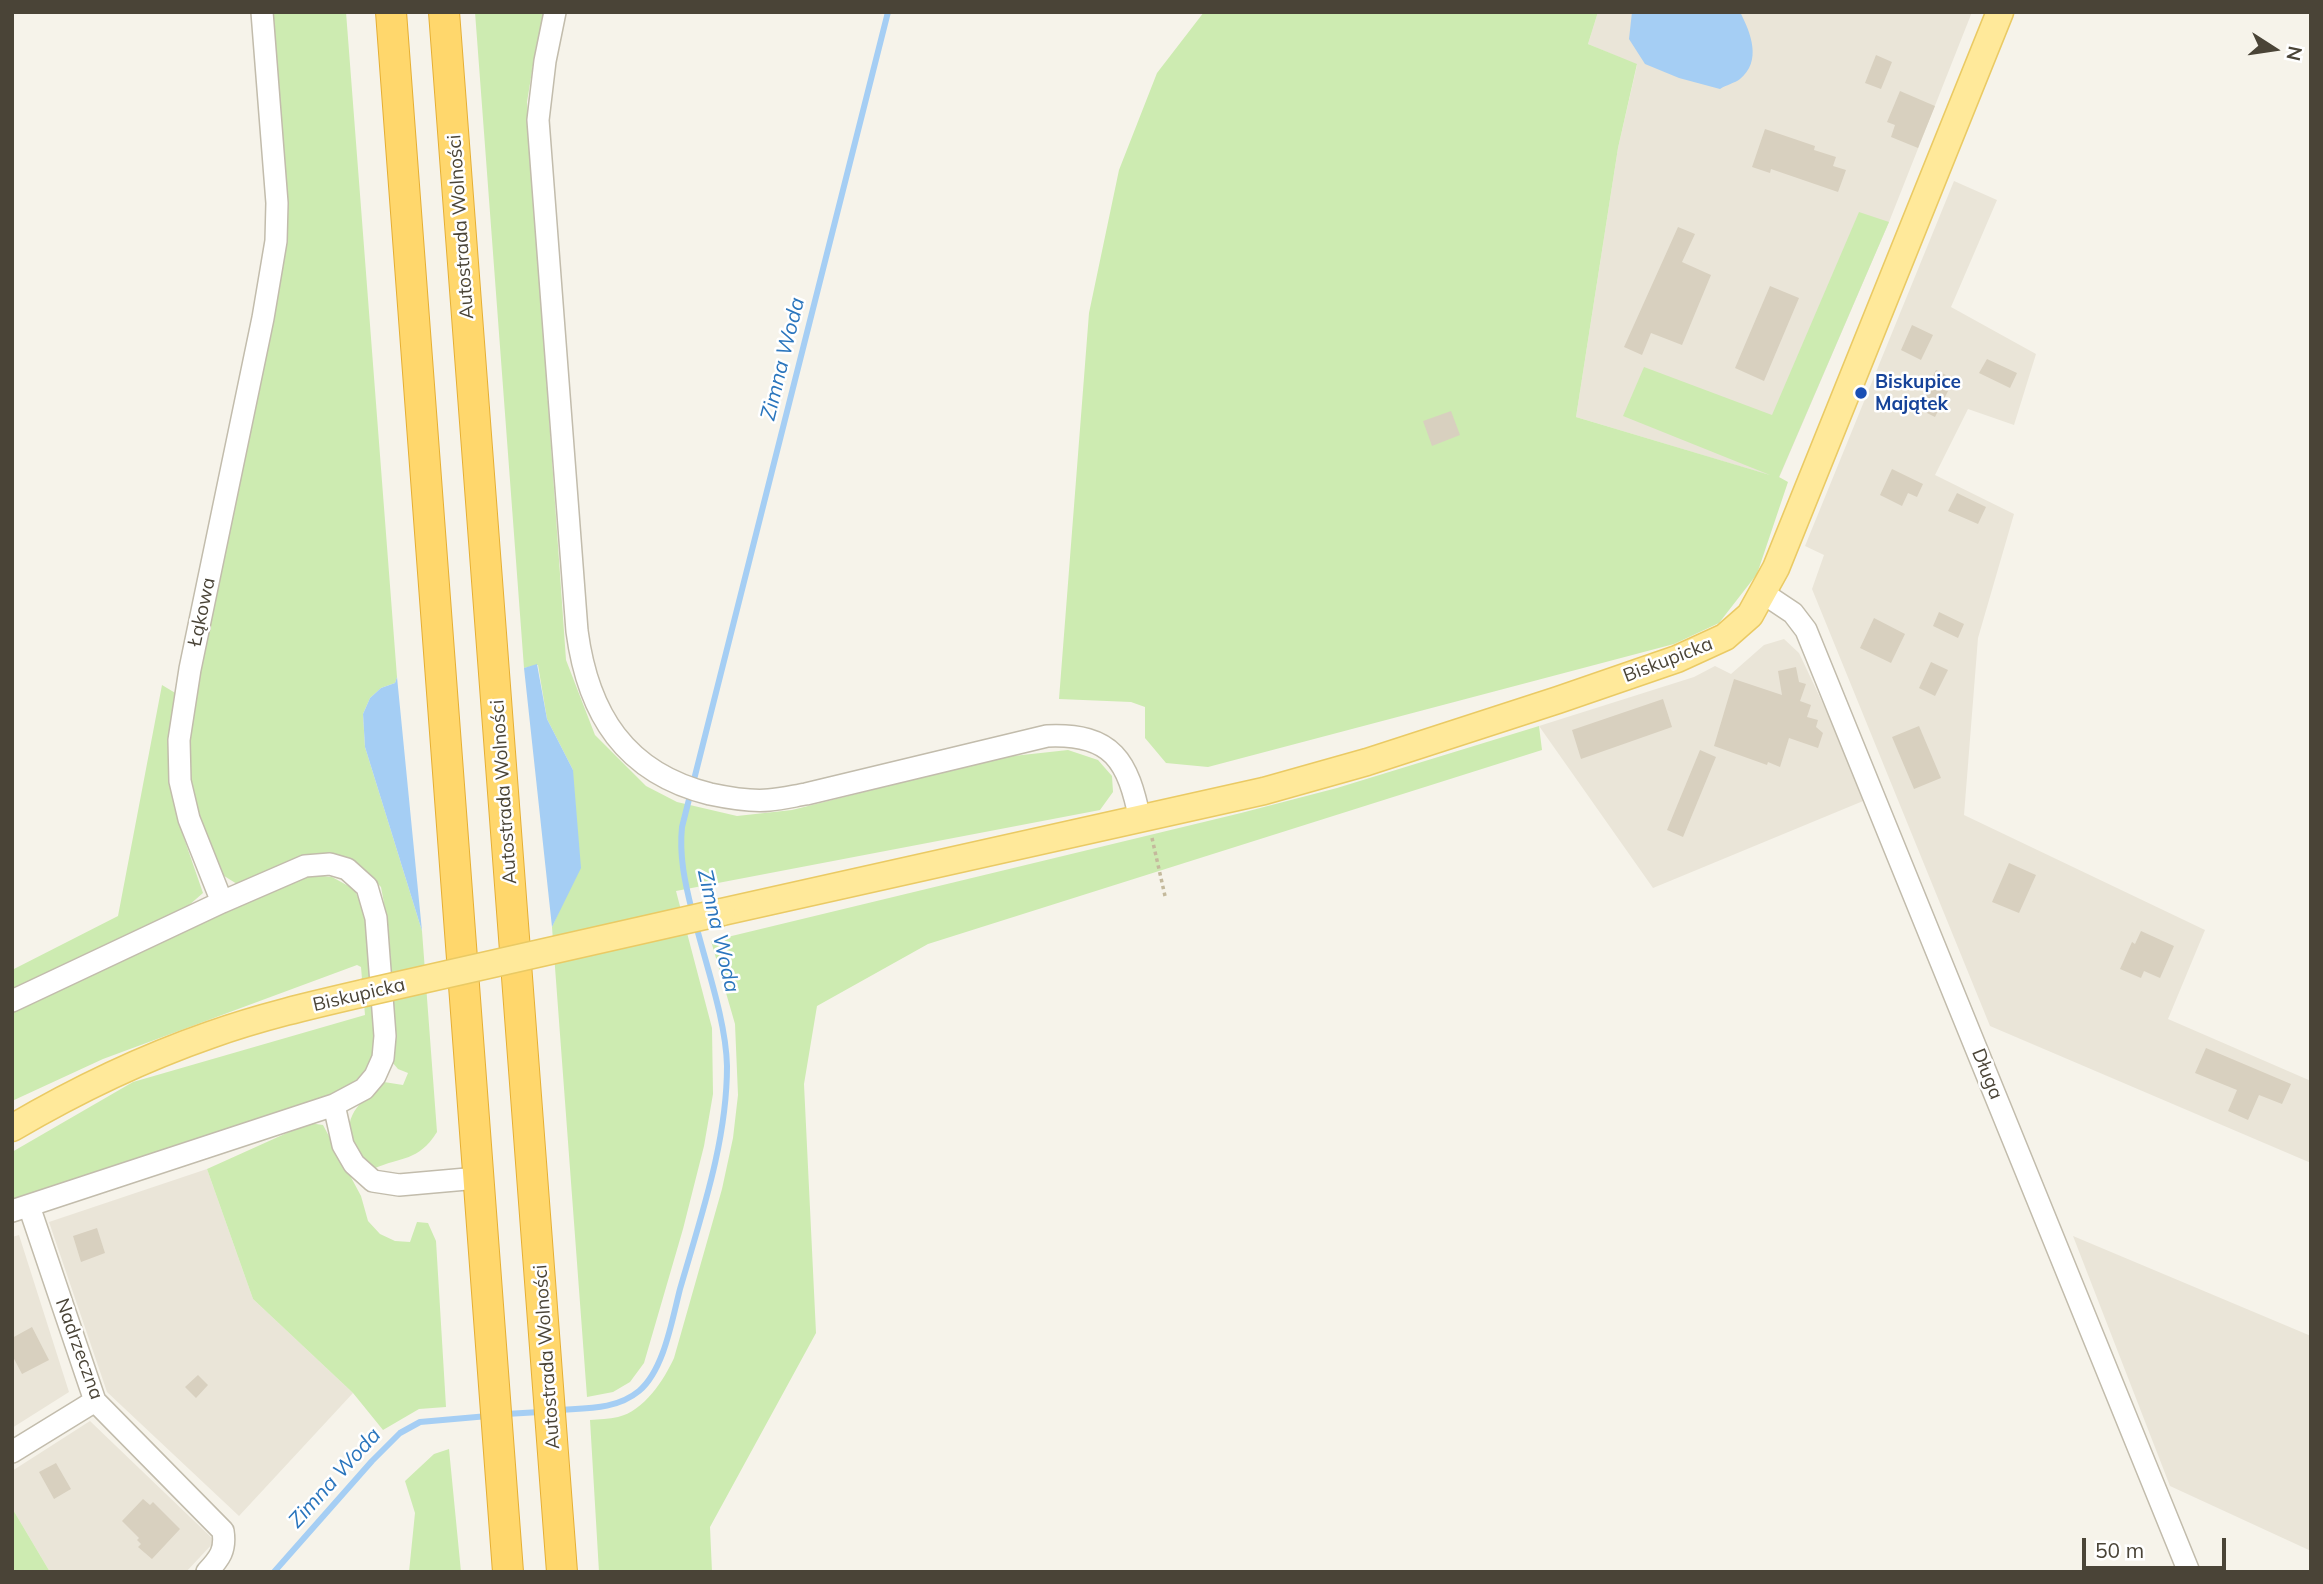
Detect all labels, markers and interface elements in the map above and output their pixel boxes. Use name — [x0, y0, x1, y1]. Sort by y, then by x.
north arrow — [2239, 14, 2309, 84]
text: N — [2281, 44, 2308, 63]
street label: Autostrada Wolności — [443, 134, 479, 320]
water label: Zimna Woda — [756, 295, 810, 423]
place label: Biskupice Majątek — [1875, 371, 1961, 415]
marker: Biskupice Majątek — [1853, 385, 1869, 401]
street label: Łąkowa — [184, 576, 220, 648]
street label: Biskupicka — [1620, 633, 1716, 687]
street label: Autostrada Wolności — [486, 699, 522, 885]
water label: Zimna Woda — [692, 867, 744, 995]
street label: Biskupicka — [311, 973, 407, 1017]
street label: Długa — [1967, 1045, 2007, 1103]
street label: Autostrada Wolności — [529, 1264, 565, 1450]
street label: Nadrzeczna — [50, 1295, 108, 1403]
water label: Zimna Woda — [284, 1423, 386, 1533]
scale bar — [2085, 1524, 2228, 1568]
text: 50 m — [2095, 1537, 2144, 1563]

